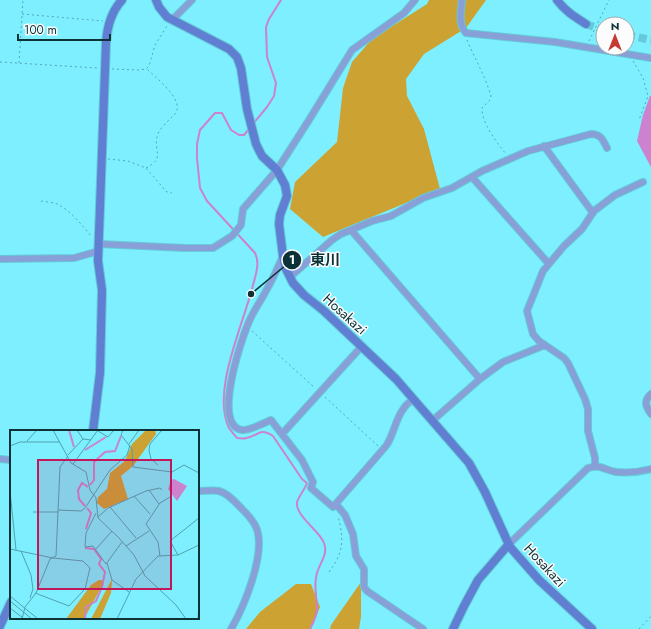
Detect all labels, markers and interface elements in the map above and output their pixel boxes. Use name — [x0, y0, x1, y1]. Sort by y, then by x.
scale bar — [18, 16, 110, 42]
north arrow — [595, 16, 635, 56]
text: N — [611, 18, 619, 34]
text: 100 m — [24, 21, 57, 39]
callout: 東川 — [282, 247, 348, 274]
text: 東川 — [310, 249, 340, 271]
text: 1 — [289, 251, 295, 269]
street label: Hosakazi — [319, 289, 371, 339]
inset map — [10, 430, 199, 619]
street label: Hosakazi — [520, 539, 570, 591]

